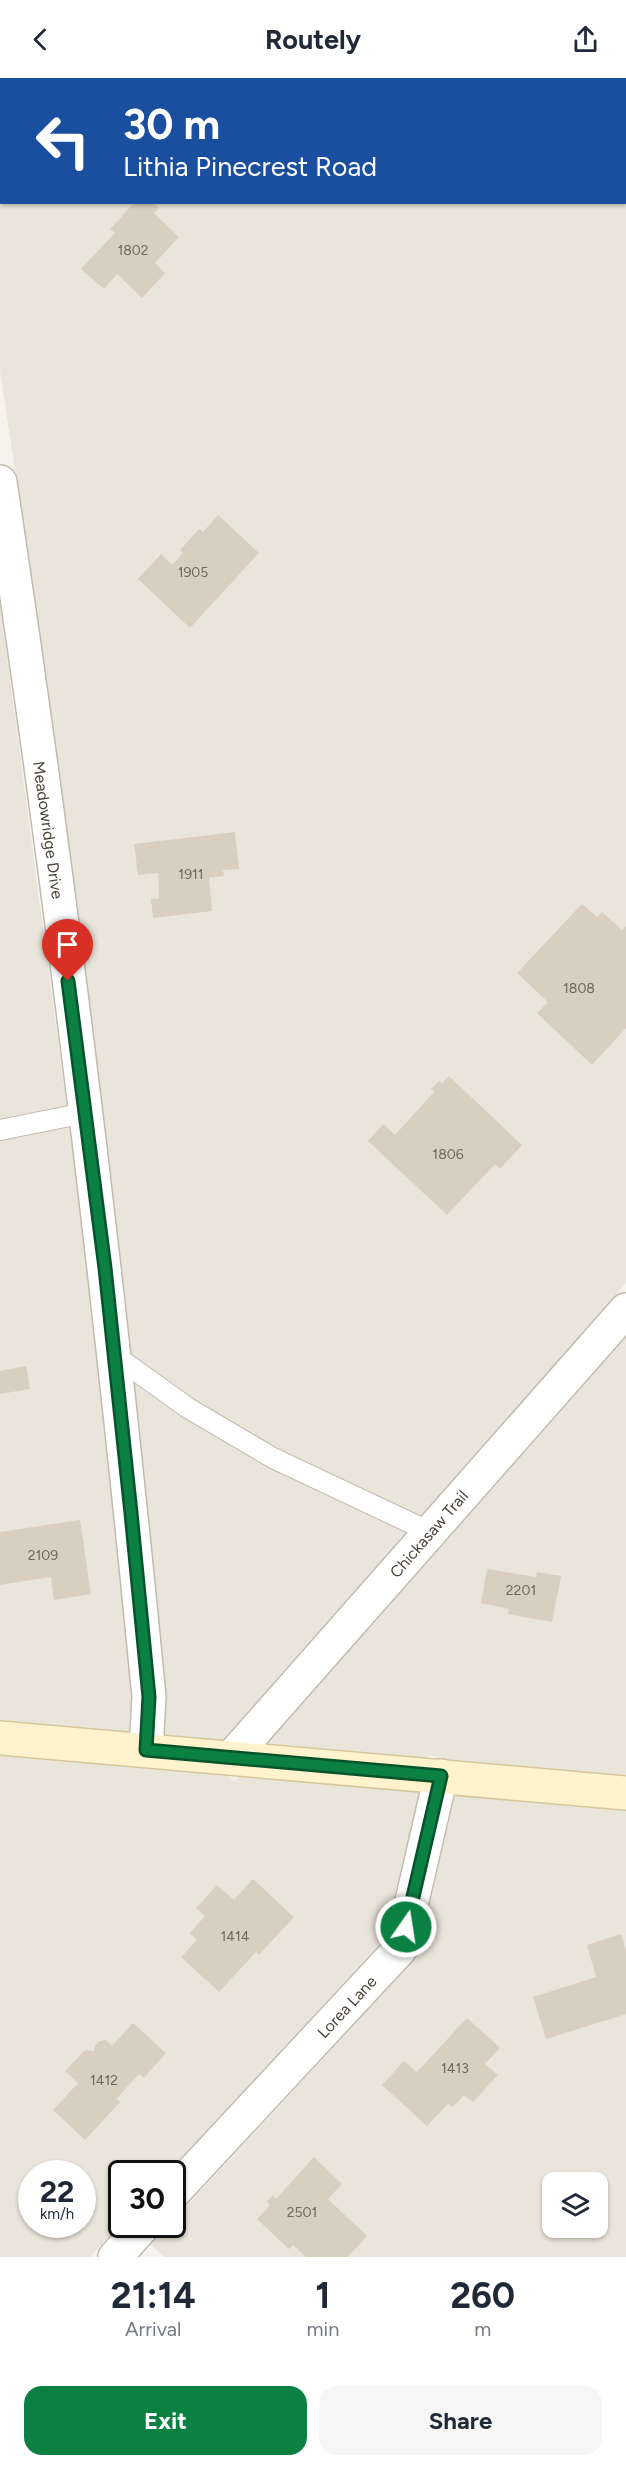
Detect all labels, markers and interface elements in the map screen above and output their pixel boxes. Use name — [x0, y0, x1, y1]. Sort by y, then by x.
icon: back — [24, 23, 57, 56]
text: Routely — [265, 23, 361, 56]
icon: share — [569, 23, 602, 56]
text: 30 m — [123, 99, 220, 150]
icon: left — [24, 102, 102, 180]
text: Lithia Pinecrest Road — [123, 150, 377, 183]
house number: 1802 — [117, 242, 149, 259]
house number: 1905 — [178, 564, 208, 581]
street label: Meadowridge Drive — [29, 760, 67, 900]
house number: 1911 — [178, 866, 204, 883]
pin — [42, 919, 93, 981]
icon: arrive — [51, 928, 84, 961]
house number: 1808 — [563, 980, 595, 997]
house number: 1806 — [432, 1146, 464, 1163]
street label: Chickasaw Trail — [386, 1486, 472, 1582]
house number: 2109 — [28, 1547, 58, 1564]
house number: 2201 — [506, 1582, 536, 1599]
position arrow — [374, 1895, 438, 1959]
house number: 1414 — [221, 1928, 250, 1945]
street label: Lorea Lane — [313, 1972, 381, 2042]
house number: 1413 — [441, 2060, 469, 2077]
house number: 1412 — [90, 2072, 118, 2089]
speed limit sign: 30 — [108, 2160, 186, 2238]
map controls — [542, 2172, 608, 2238]
button: layers — [542, 2172, 608, 2238]
text: 22 — [40, 2173, 74, 2210]
house number: 2501 — [287, 2204, 317, 2221]
text: km/h — [40, 2205, 74, 2223]
text: 21:14 — [111, 2274, 196, 2317]
text: 1 — [315, 2274, 331, 2317]
text: 260 — [450, 2274, 515, 2317]
text: Arrival — [125, 2317, 181, 2341]
text: min — [306, 2317, 339, 2341]
text: m — [474, 2317, 491, 2341]
button: Exit — [24, 2386, 307, 2455]
button: Share — [319, 2386, 602, 2455]

